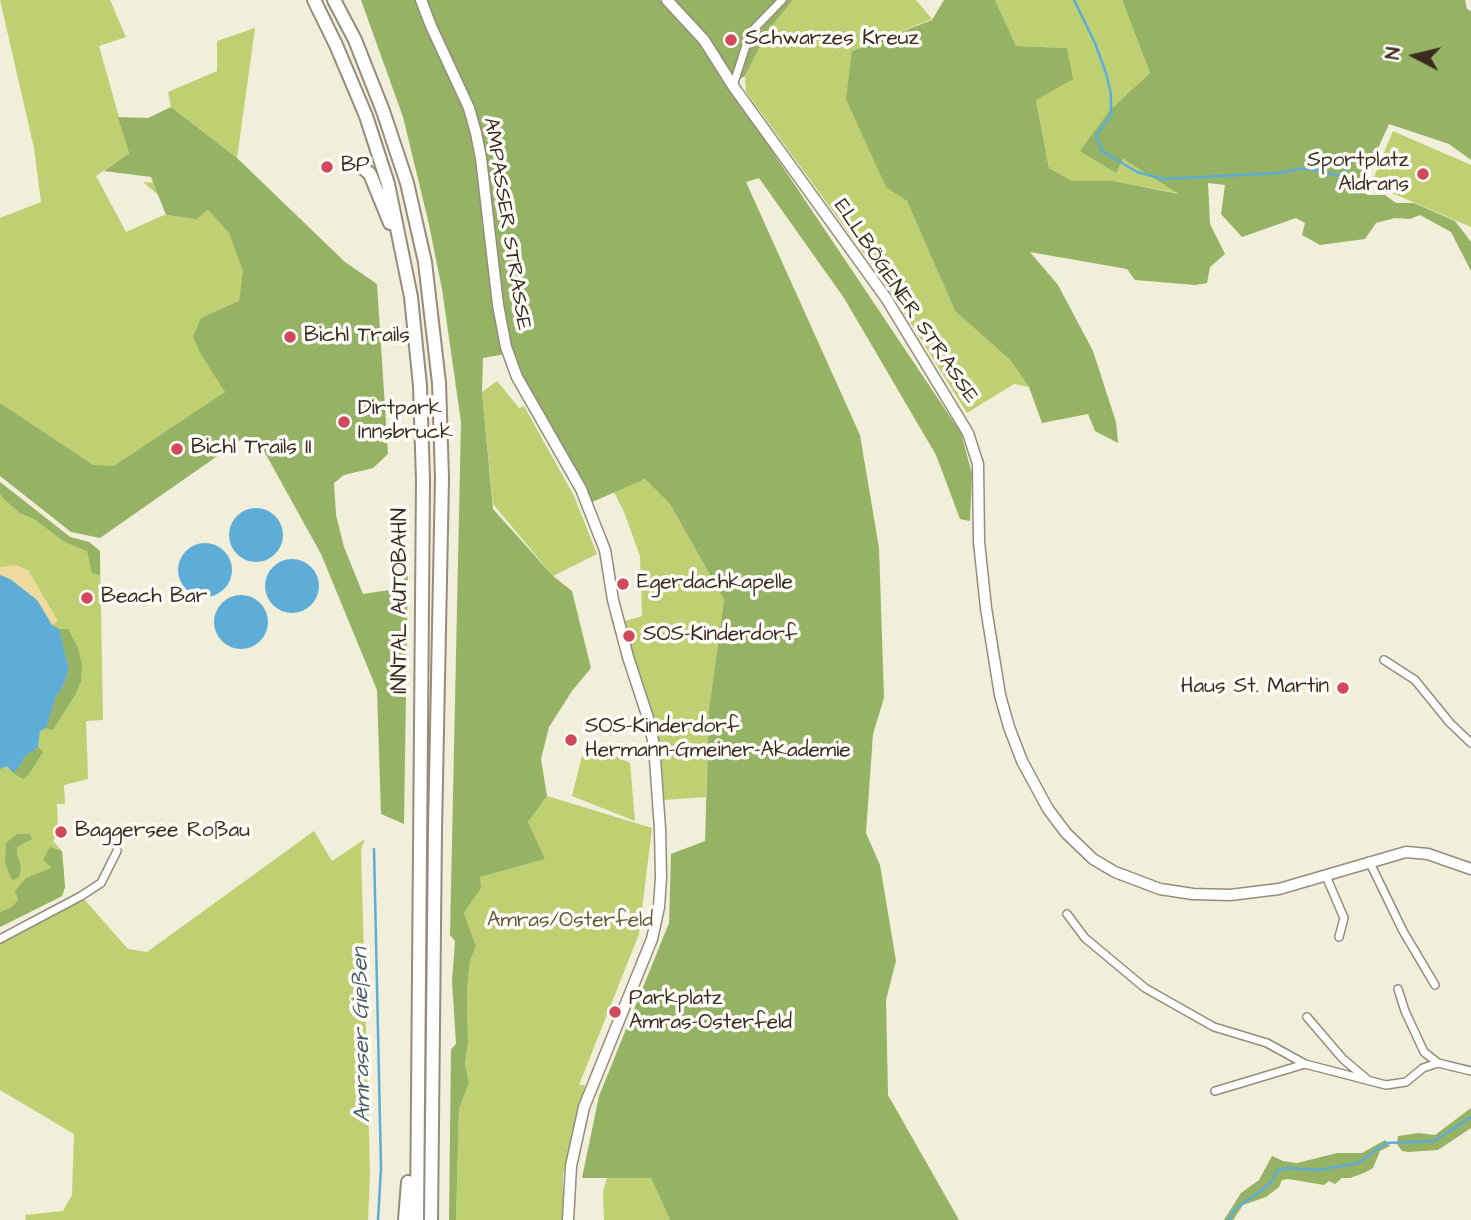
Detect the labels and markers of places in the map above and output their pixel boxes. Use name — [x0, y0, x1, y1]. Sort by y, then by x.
place label: Schwarzes Kreuz — [745, 27, 919, 53]
marker: Schwarzes Kreuz — [723, 32, 739, 48]
place label: Sportplatz Aldrans — [1307, 149, 1409, 199]
place label: BP — [341, 154, 369, 180]
marker: BP — [319, 159, 335, 175]
marker: Sportplatz Aldrans — [1415, 166, 1431, 182]
place label: Bichl Trails — [304, 324, 410, 350]
marker: Bichl Trails — [282, 329, 298, 345]
place label: Dirtpark Innsbruck — [358, 397, 453, 447]
marker: Dirtpark Innsbruck — [336, 414, 352, 430]
place label: Bichl Trails II — [191, 436, 312, 462]
marker: Bichl Trails II — [169, 441, 185, 457]
place label: Egerdachkapelle — [637, 571, 793, 597]
marker: Egerdachkapelle — [615, 576, 631, 592]
place label: Beach Bar — [101, 585, 207, 611]
marker: Beach Bar — [79, 590, 95, 606]
place label: SOS-Kinderdorf — [643, 623, 797, 649]
marker: SOS-Kinderdorf — [621, 628, 637, 644]
place label: Haus St. Martin — [1181, 675, 1329, 701]
marker: Haus St. Martin — [1335, 680, 1351, 696]
place label: SOS-Kinderdorf Hermann-Gmeiner-Akademie — [585, 715, 851, 765]
marker: SOS-Kinderdorf Hermann-Gmeiner-Akademie — [563, 732, 579, 748]
place label: Baggersee Roßau — [75, 819, 250, 845]
marker: Baggersee Roßau — [53, 824, 69, 840]
place label: Parkplatz Amras-Osterfeld — [629, 987, 792, 1037]
marker: Parkplatz Amras-Osterfeld — [607, 1004, 623, 1020]

